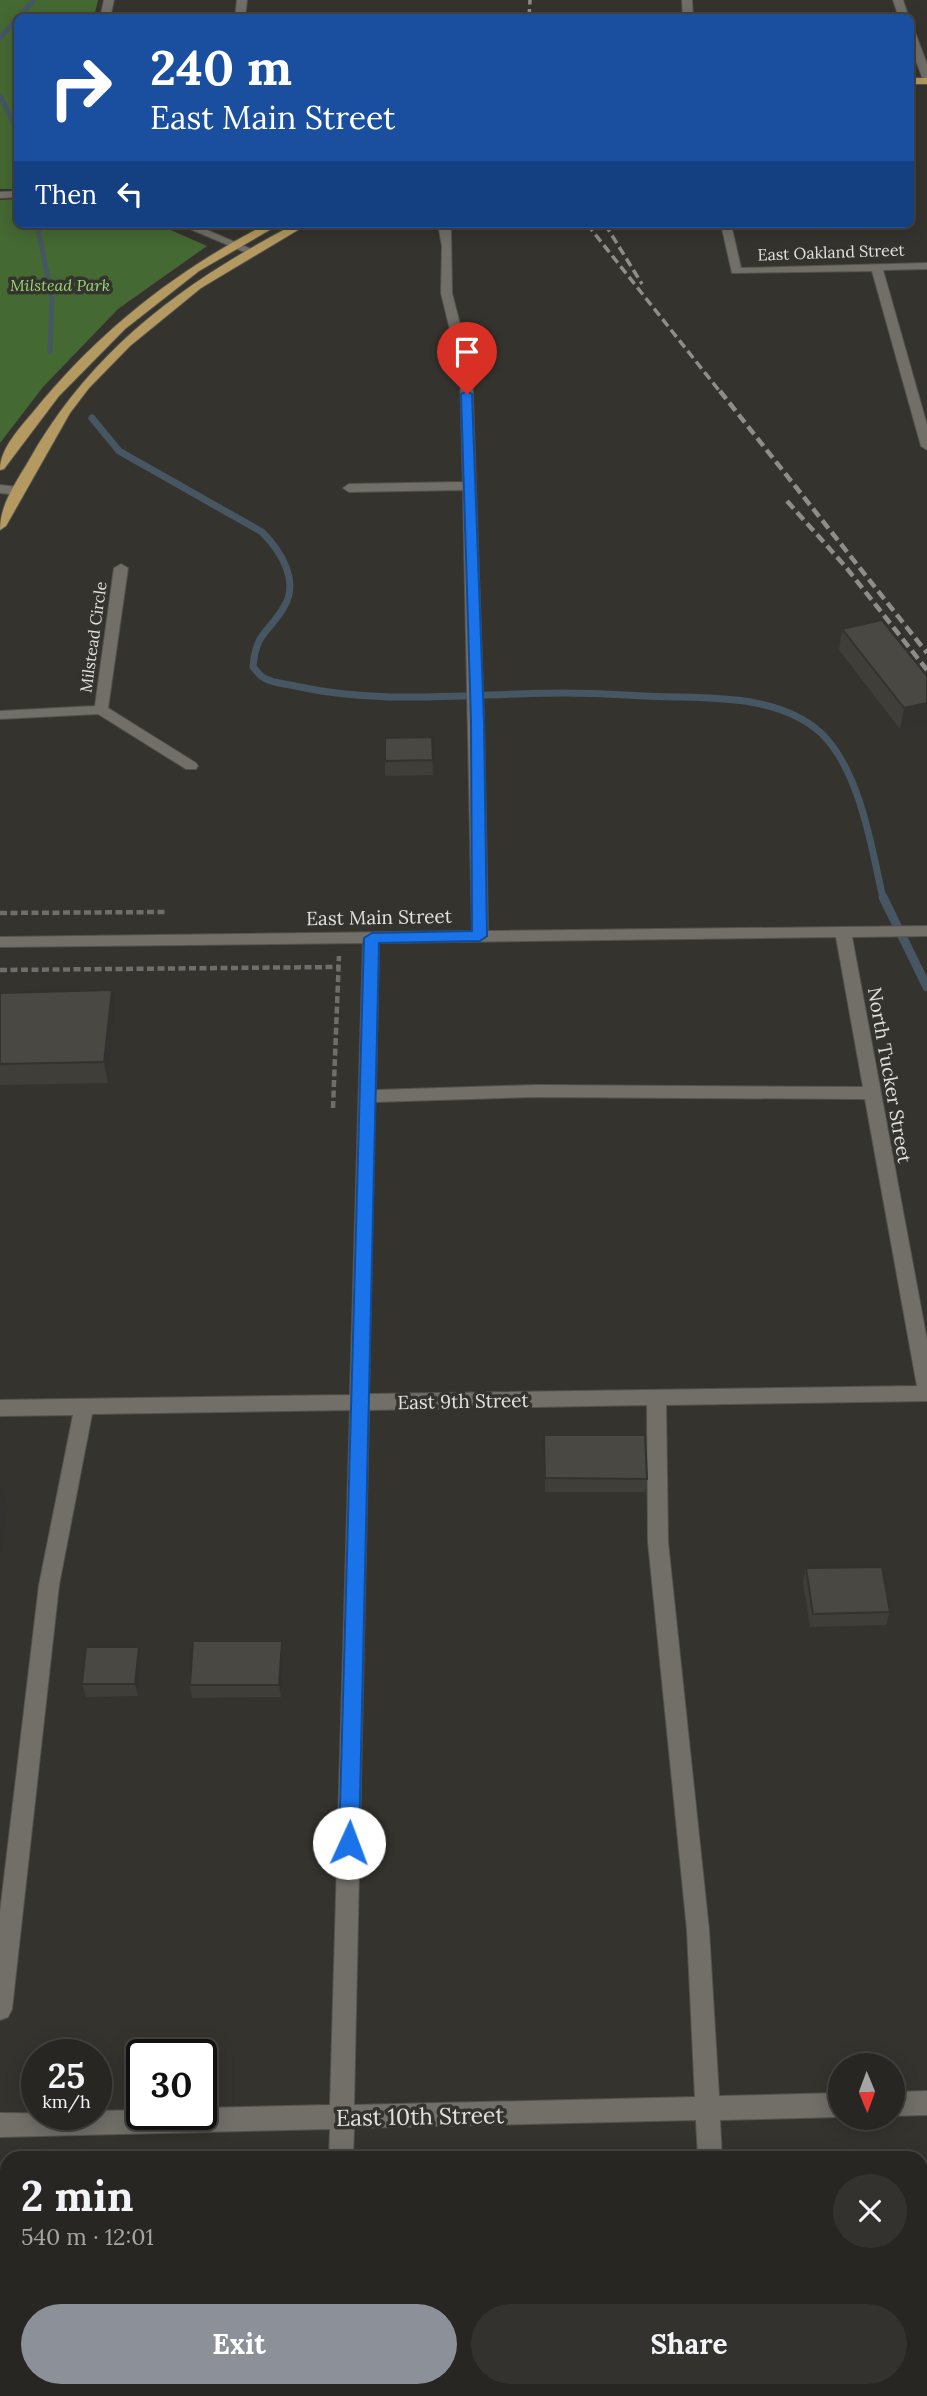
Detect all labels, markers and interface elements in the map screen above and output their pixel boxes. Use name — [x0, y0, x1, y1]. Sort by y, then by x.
text: 240 m — [150, 36, 292, 98]
icon: right — [35, 42, 126, 133]
text: East Main Street — [150, 97, 395, 138]
icon: left — [111, 175, 149, 213]
text: Then — [35, 178, 97, 211]
street label: East Oakland Street — [757, 239, 906, 265]
park label: Milstead Park — [10, 275, 110, 295]
pin — [437, 322, 497, 394]
icon: arrive — [448, 333, 486, 371]
street label: Milstead Circle — [75, 580, 111, 694]
street label: East Main Street — [306, 904, 453, 930]
street label: North Tucker Street — [863, 985, 917, 1166]
street label: East 9th Street — [397, 1388, 530, 1414]
position arrow — [312, 1806, 386, 1880]
speed limit sign: 30 — [126, 2039, 217, 2130]
text: 25 — [48, 2053, 85, 2098]
north arrow — [828, 2053, 905, 2130]
map controls — [828, 2053, 905, 2130]
text: km/h — [42, 2090, 91, 2113]
street label: East 10th Street — [336, 2100, 505, 2132]
text: 2 min — [21, 2169, 134, 2223]
button: close — [833, 2174, 907, 2248]
text: 540 m · 12:01 — [21, 2222, 154, 2251]
button: Exit — [21, 2304, 457, 2384]
button: Share — [471, 2304, 907, 2384]

